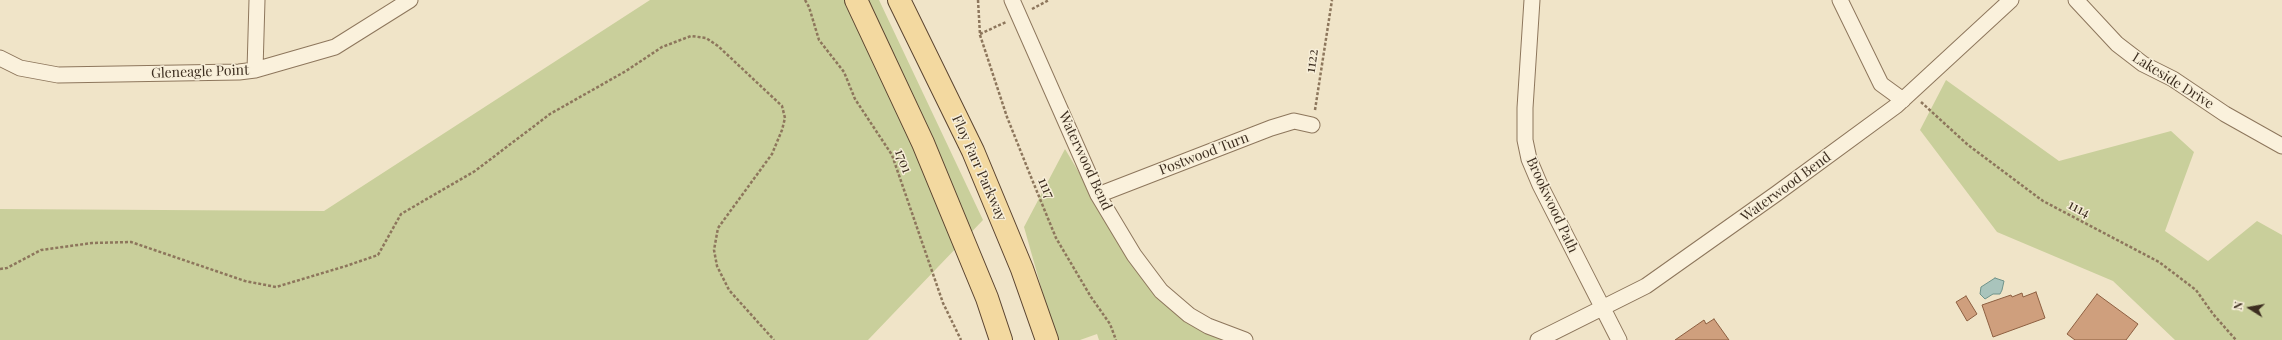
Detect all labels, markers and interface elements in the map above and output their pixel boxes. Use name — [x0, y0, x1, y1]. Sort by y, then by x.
street label: 1122 — [1302, 48, 1322, 74]
street label: Lakeside Drive — [2129, 49, 2217, 113]
street label: Gleneagle Point — [151, 62, 249, 82]
street label: Waterwood Bend — [1055, 109, 1115, 213]
street label: Floy Farr Parkway — [948, 113, 1010, 223]
street label: Postwood Turn — [1157, 129, 1251, 179]
street label: 1701 — [891, 147, 915, 175]
street label: Waterwood Bend — [1738, 149, 1834, 225]
street label: Brookwood Path — [1523, 155, 1581, 255]
street label: 1117 — [1034, 175, 1058, 201]
street label: 1114 — [2065, 196, 2093, 222]
north arrow — [2230, 288, 2270, 328]
text: N — [2230, 300, 2246, 311]

